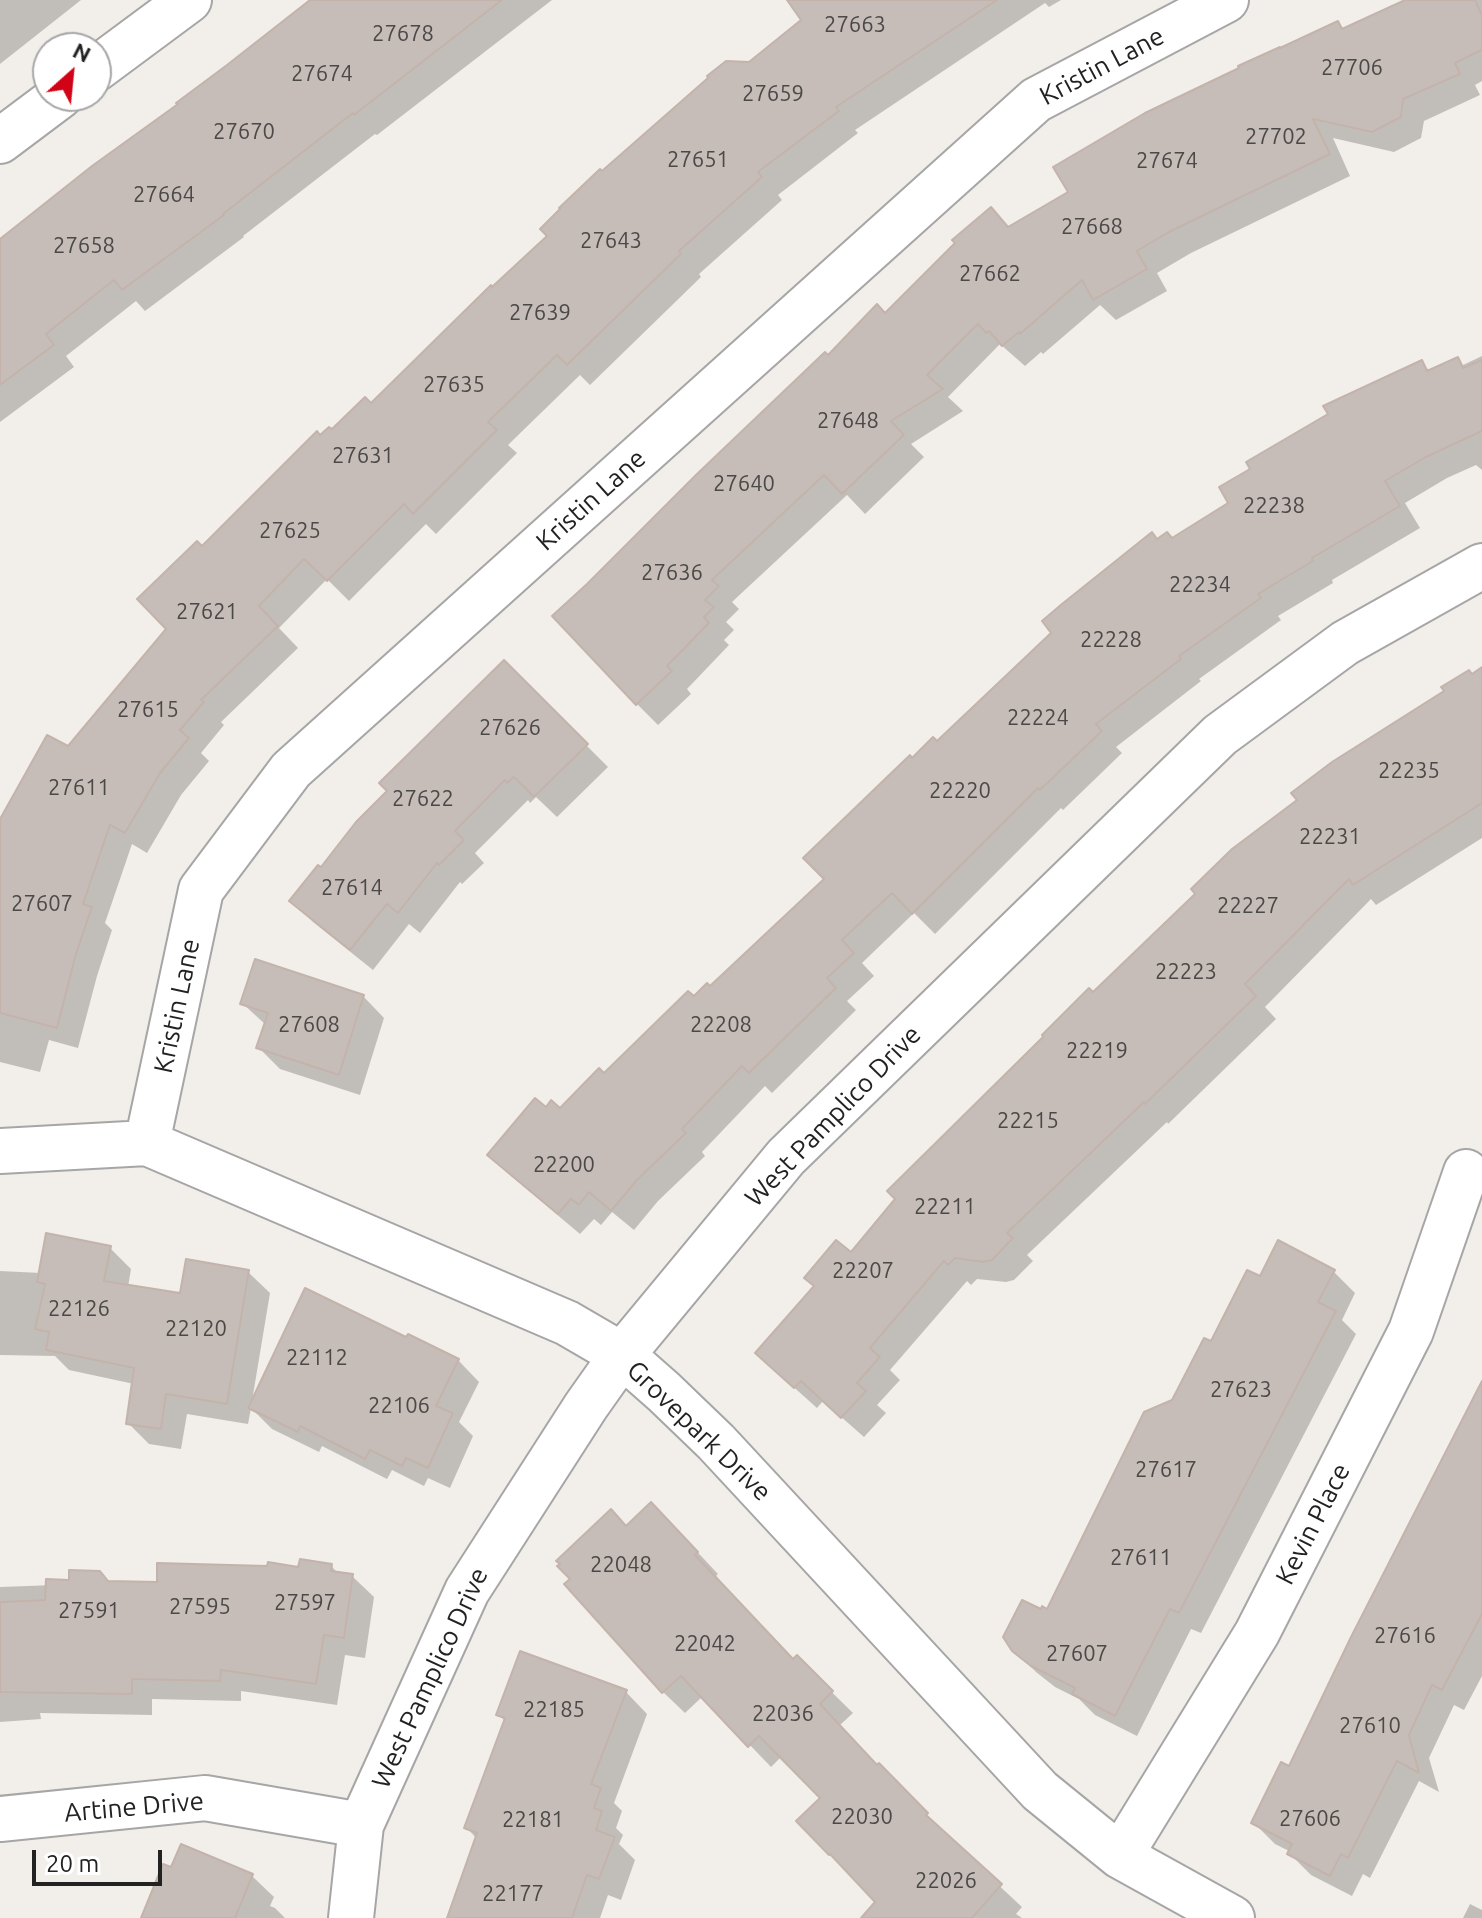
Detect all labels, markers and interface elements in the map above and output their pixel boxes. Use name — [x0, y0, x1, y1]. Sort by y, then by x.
house number: 27663 — [824, 12, 886, 38]
street label: Kristin Lane — [1034, 20, 1170, 112]
house number: 27678 — [372, 21, 434, 47]
north arrow — [32, 32, 112, 112]
text: N — [69, 37, 95, 67]
house number: 27706 — [1321, 55, 1383, 81]
house number: 27674 — [291, 61, 353, 87]
house number: 27659 — [742, 81, 804, 107]
house number: 27670 — [213, 119, 275, 145]
house number: 27702 — [1245, 124, 1307, 150]
house number: 27651 — [667, 147, 729, 173]
house number: 27674 — [1136, 148, 1198, 174]
house number: 27664 — [133, 182, 195, 208]
house number: 27668 — [1061, 214, 1123, 240]
house number: 27643 — [580, 228, 642, 254]
house number: 27658 — [53, 233, 115, 259]
house number: 27662 — [959, 261, 1021, 287]
house number: 27639 — [509, 300, 571, 326]
house number: 27635 — [423, 372, 485, 398]
house number: 27648 — [817, 408, 879, 434]
house number: 27631 — [332, 443, 394, 469]
street label: Kristin Lane — [530, 443, 652, 557]
house number: 27640 — [713, 471, 775, 497]
house number: 22238 — [1243, 493, 1305, 519]
house number: 27625 — [259, 518, 321, 544]
house number: 27636 — [641, 560, 703, 586]
house number: 22234 — [1169, 572, 1231, 598]
house number: 27621 — [176, 599, 238, 625]
house number: 22228 — [1080, 627, 1142, 653]
house number: 27615 — [117, 697, 179, 723]
house number: 22224 — [1007, 705, 1069, 731]
house number: 27626 — [479, 715, 541, 741]
house number: 22235 — [1378, 758, 1440, 784]
house number: 27611 — [48, 775, 110, 801]
house number: 22220 — [929, 778, 991, 804]
house number: 27622 — [392, 786, 454, 812]
house number: 22231 — [1299, 824, 1361, 850]
house number: 27614 — [321, 875, 383, 901]
house number: 27607 — [11, 891, 73, 917]
house number: 22227 — [1217, 893, 1279, 919]
street label: Kristin Lane — [148, 936, 206, 1076]
house number: 22223 — [1155, 959, 1217, 985]
house number: 27608 — [278, 1012, 340, 1038]
house number: 22208 — [690, 1012, 752, 1038]
street label: West Pamplico Drive — [739, 1019, 927, 1213]
house number: 22219 — [1066, 1038, 1128, 1064]
house number: 22215 — [997, 1108, 1059, 1134]
house number: 22200 — [533, 1152, 595, 1178]
house number: 22211 — [914, 1194, 976, 1220]
house number: 22207 — [832, 1258, 894, 1284]
house number: 22126 — [48, 1296, 110, 1322]
house number: 22120 — [165, 1316, 227, 1342]
house number: 22112 — [286, 1345, 348, 1371]
street label: Grovepark Drive — [620, 1354, 778, 1508]
house number: 27623 — [1210, 1377, 1272, 1403]
house number: 22106 — [368, 1393, 430, 1419]
house number: 27617 — [1135, 1457, 1197, 1483]
street label: Kevin Place — [1269, 1458, 1357, 1590]
house number: 27611 — [1110, 1545, 1172, 1571]
house number: 22048 — [590, 1552, 652, 1578]
street label: West Pamplico Drive — [365, 1563, 495, 1793]
house number: 27597 — [274, 1590, 336, 1616]
house number: 27595 — [169, 1594, 231, 1620]
house number: 27591 — [58, 1598, 120, 1624]
house number: 27616 — [1374, 1623, 1436, 1649]
house number: 22042 — [674, 1631, 736, 1657]
house number: 27607 — [1046, 1641, 1108, 1667]
house number: 22185 — [523, 1697, 585, 1723]
house number: 22036 — [752, 1701, 814, 1727]
house number: 27610 — [1339, 1713, 1401, 1739]
street label: Artine Drive — [63, 1785, 205, 1829]
house number: 22030 — [831, 1804, 893, 1830]
house number: 27606 — [1279, 1806, 1341, 1832]
house number: 22181 — [502, 1807, 564, 1833]
scale bar — [36, 1834, 166, 1884]
text: 20 m — [46, 1850, 99, 1877]
house number: 22026 — [915, 1868, 977, 1894]
house number: 22177 — [482, 1881, 544, 1907]

